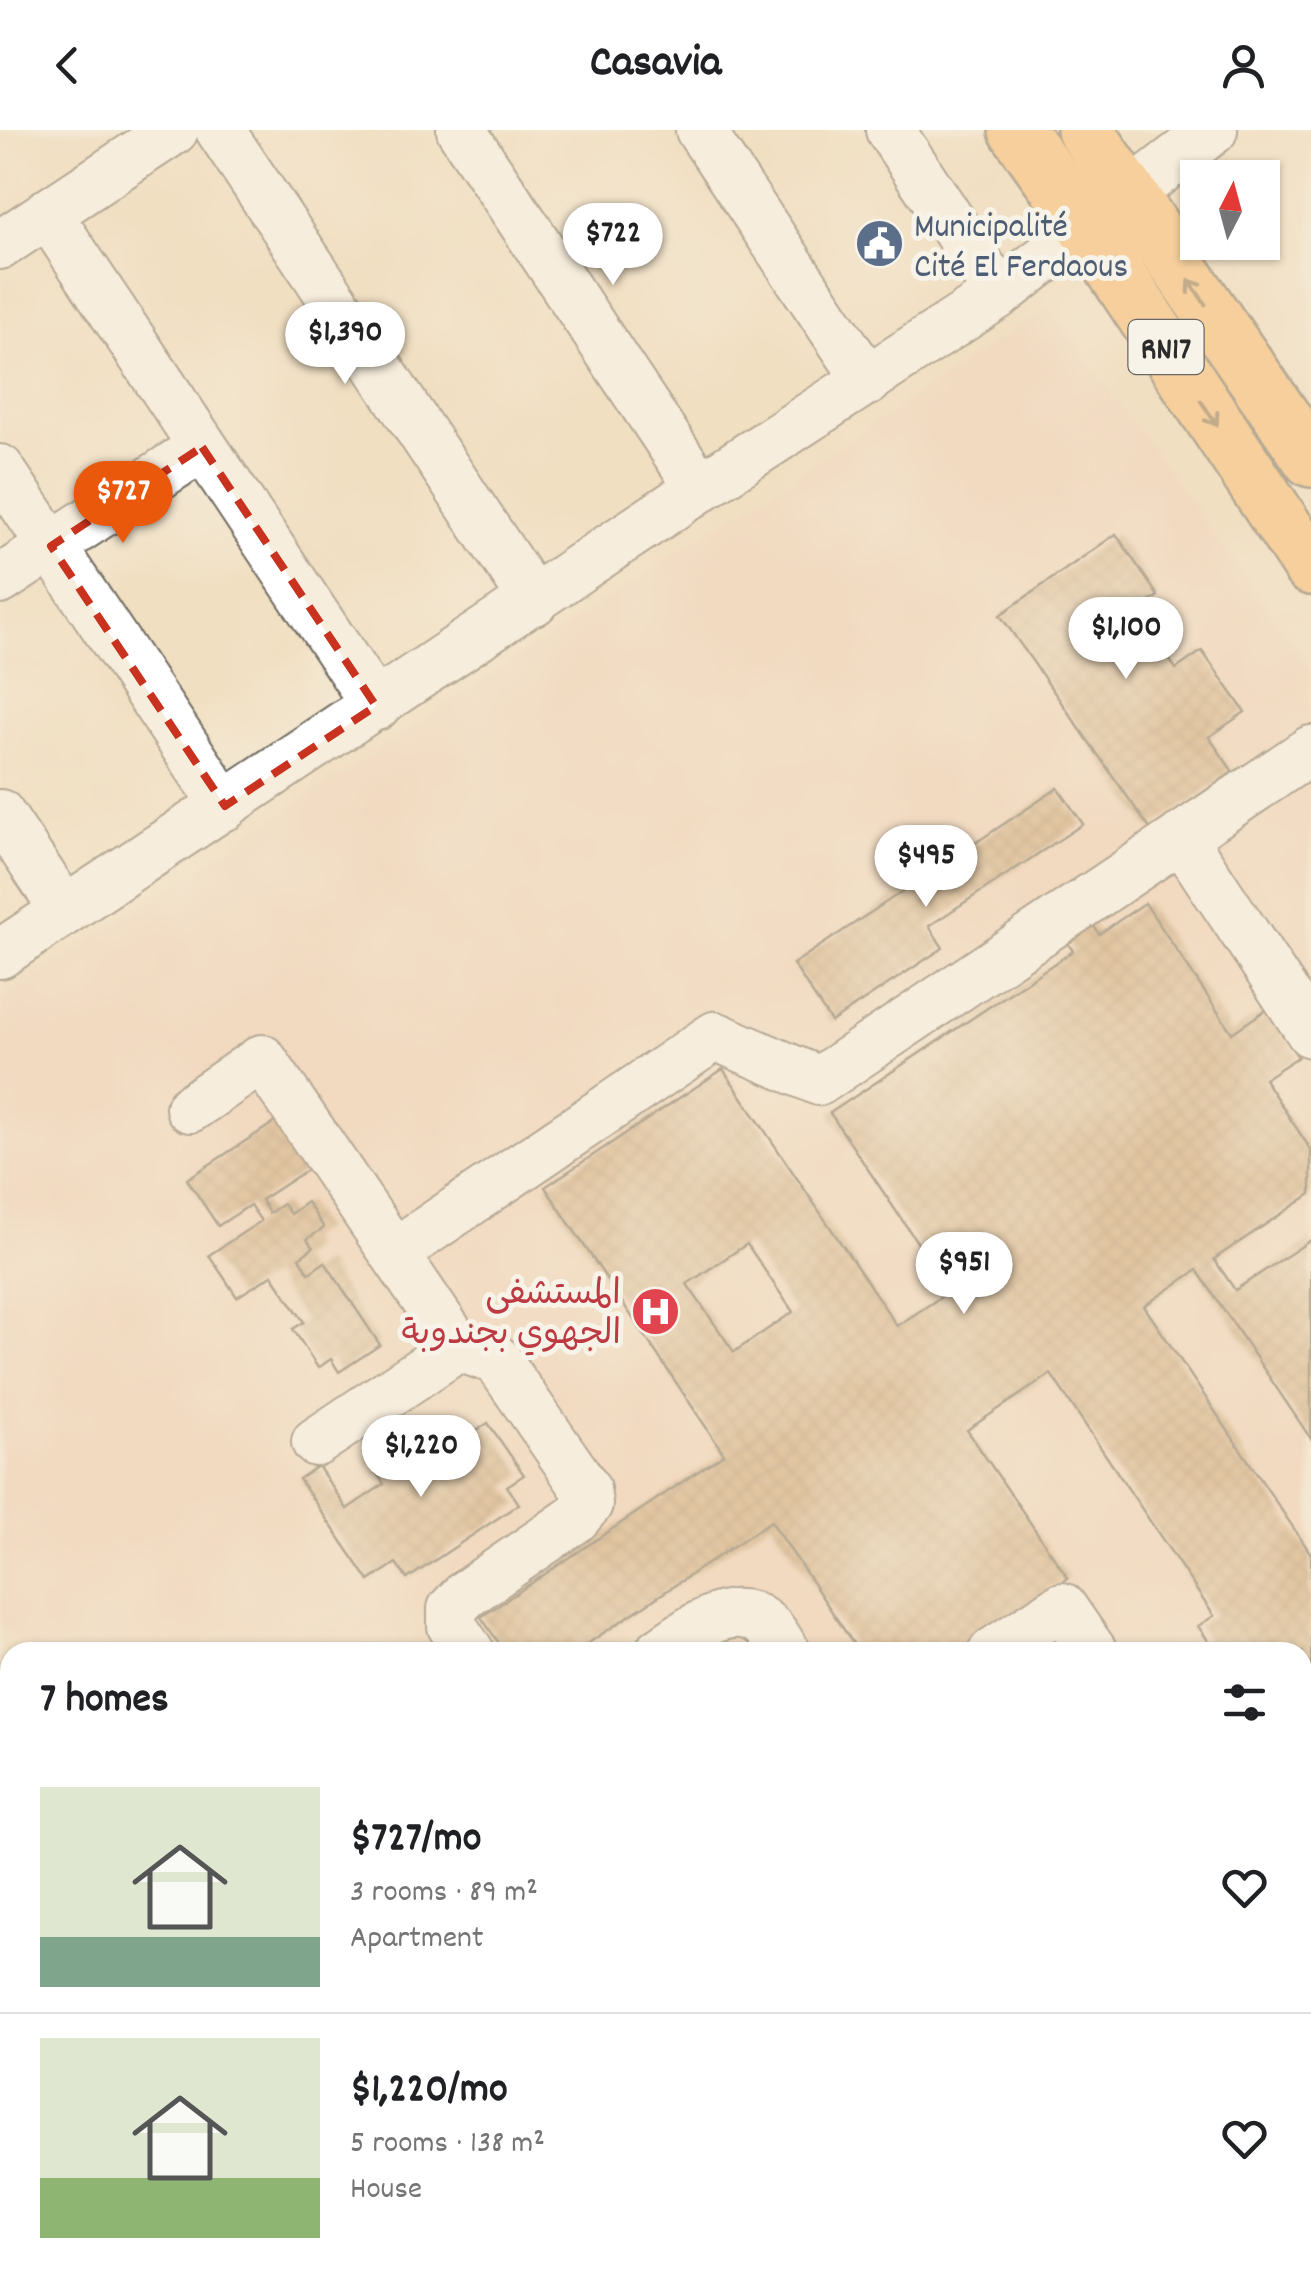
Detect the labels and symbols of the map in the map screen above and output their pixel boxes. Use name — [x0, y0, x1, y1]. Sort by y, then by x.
north arrow — [1180, 160, 1280, 260]
pin: $722 — [554, 203, 672, 288]
place label: Municipalité Cité El Ferdaous — [914, 204, 1128, 294]
public building icon: Municipalité Cité El Ferdaous — [853, 218, 905, 270]
one-way arrow — [1186, 279, 1207, 307]
pin: $1,390 — [264, 302, 426, 387]
road number: RN17 — [1128, 320, 1204, 374]
one-way arrow — [1199, 399, 1220, 427]
pin: $727 — [64, 461, 182, 546]
pin: $1,100 — [1045, 597, 1207, 682]
pin: $495 — [867, 825, 985, 910]
pin: $951 — [905, 1232, 1023, 1317]
place label: المستشفى الجهوي بجندوبة — [401, 1271, 621, 1361]
hospital icon: المستشفى الجهوي بجندوبة — [630, 1285, 682, 1337]
pin: $1,220 — [340, 1415, 502, 1500]

